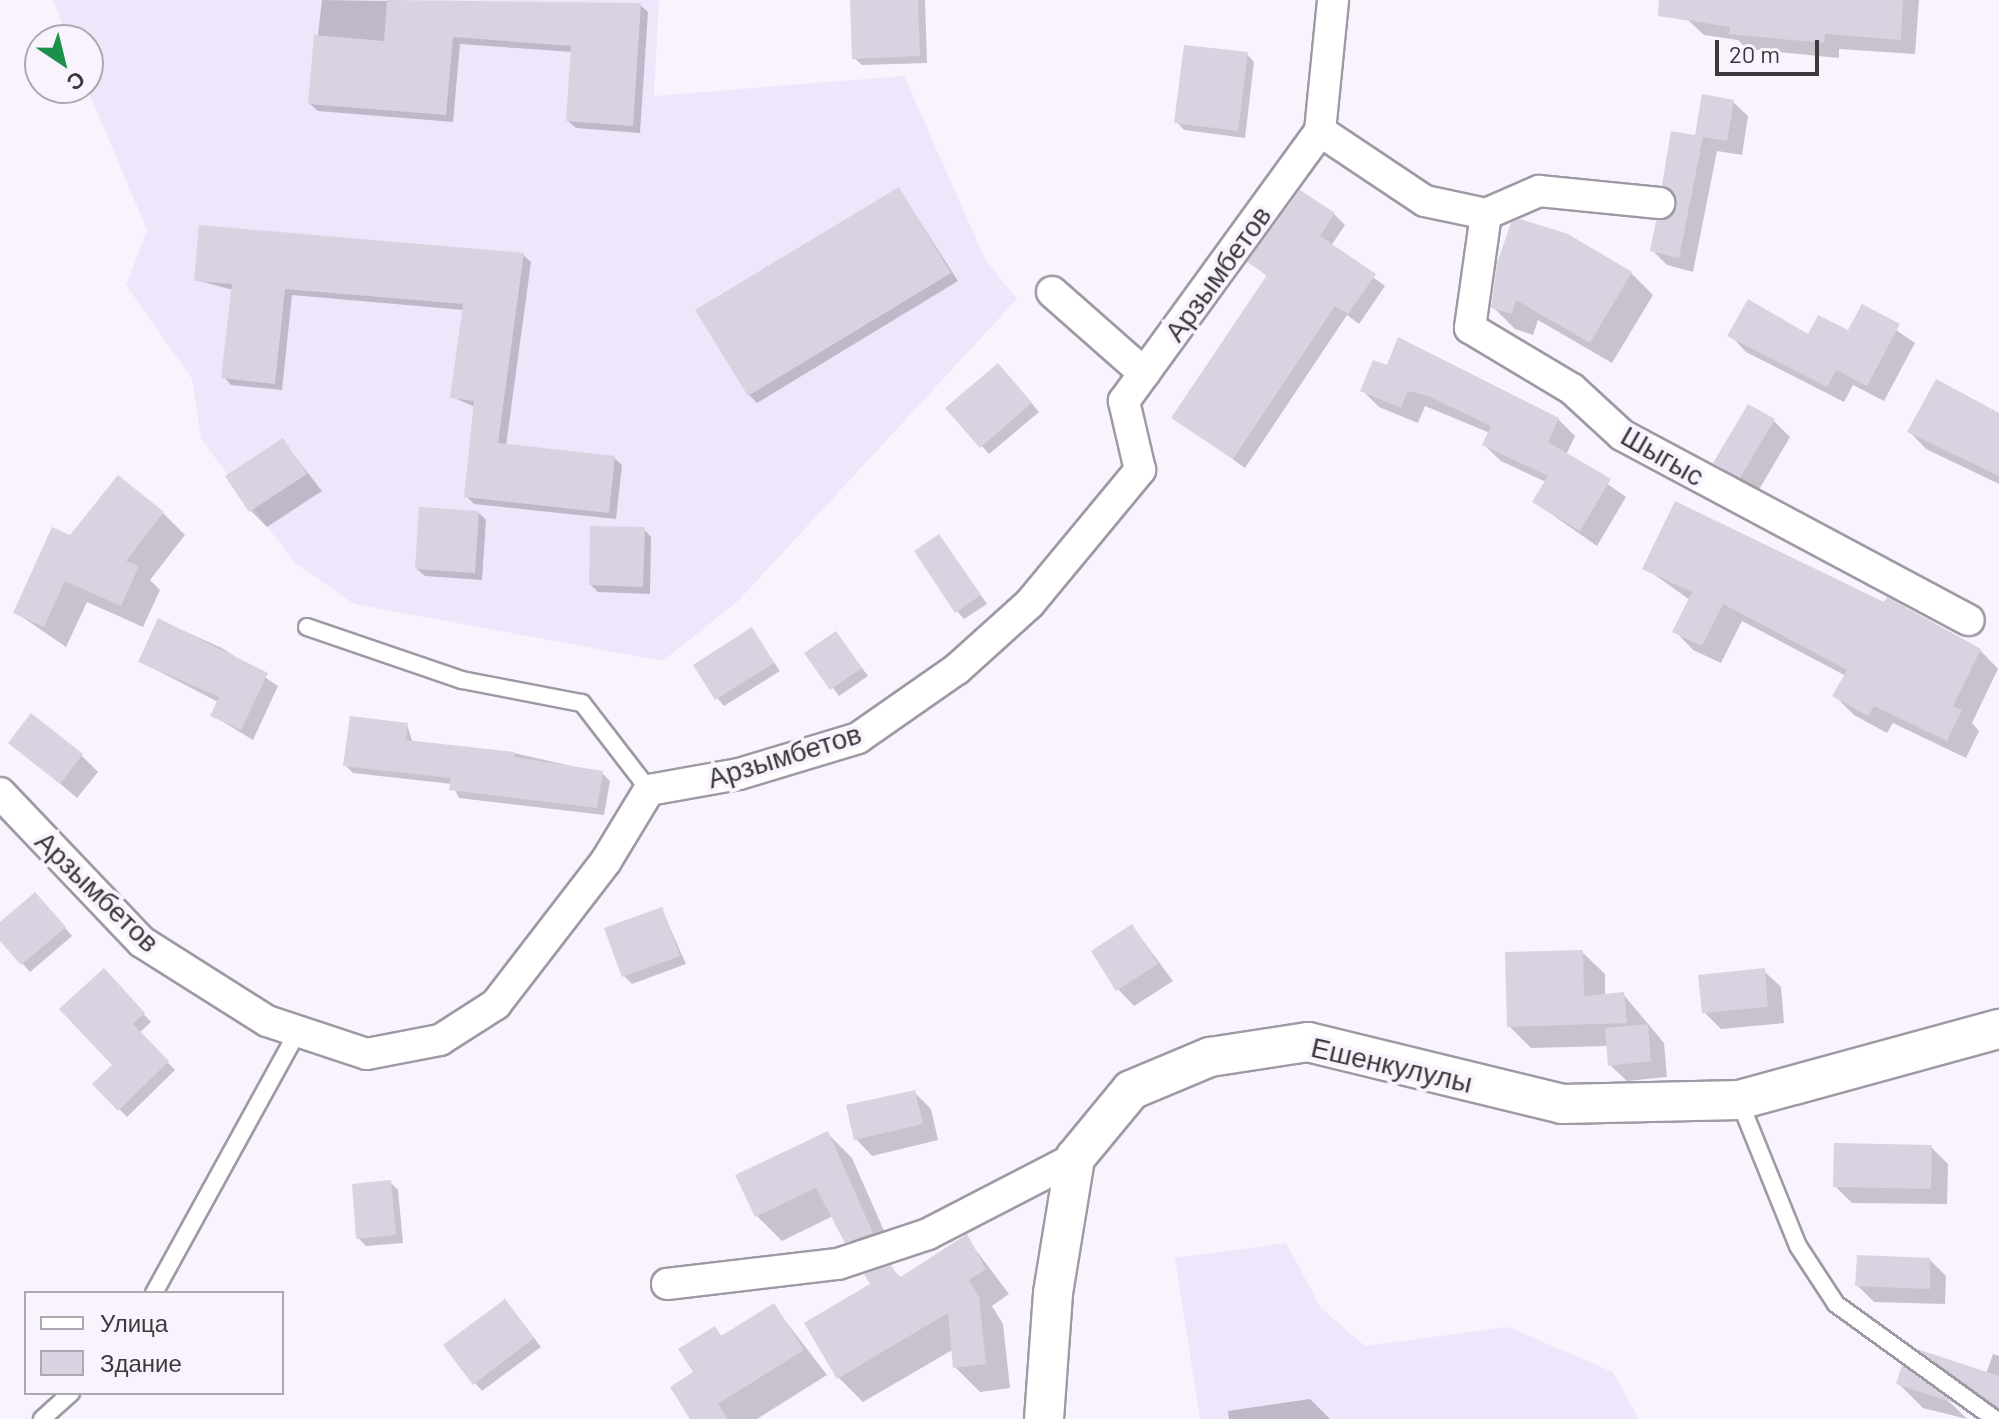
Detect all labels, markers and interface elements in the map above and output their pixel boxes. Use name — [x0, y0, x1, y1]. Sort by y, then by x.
north arrow — [24, 24, 104, 104]
scale bar — [1719, 24, 1823, 74]
text: 20 m — [1729, 39, 1780, 68]
text: С — [63, 67, 91, 97]
street label: Арзымбетов — [1157, 199, 1277, 347]
street label: Шыгыс — [1616, 418, 1710, 492]
street label: Арзымбетов — [703, 716, 865, 794]
street label: Арзымбетов — [29, 824, 167, 958]
street label: Ешенкулулы — [1308, 1029, 1476, 1099]
legend — [24, 1291, 284, 1395]
text: Улица — [100, 1308, 168, 1337]
text: Здание — [100, 1348, 182, 1377]

